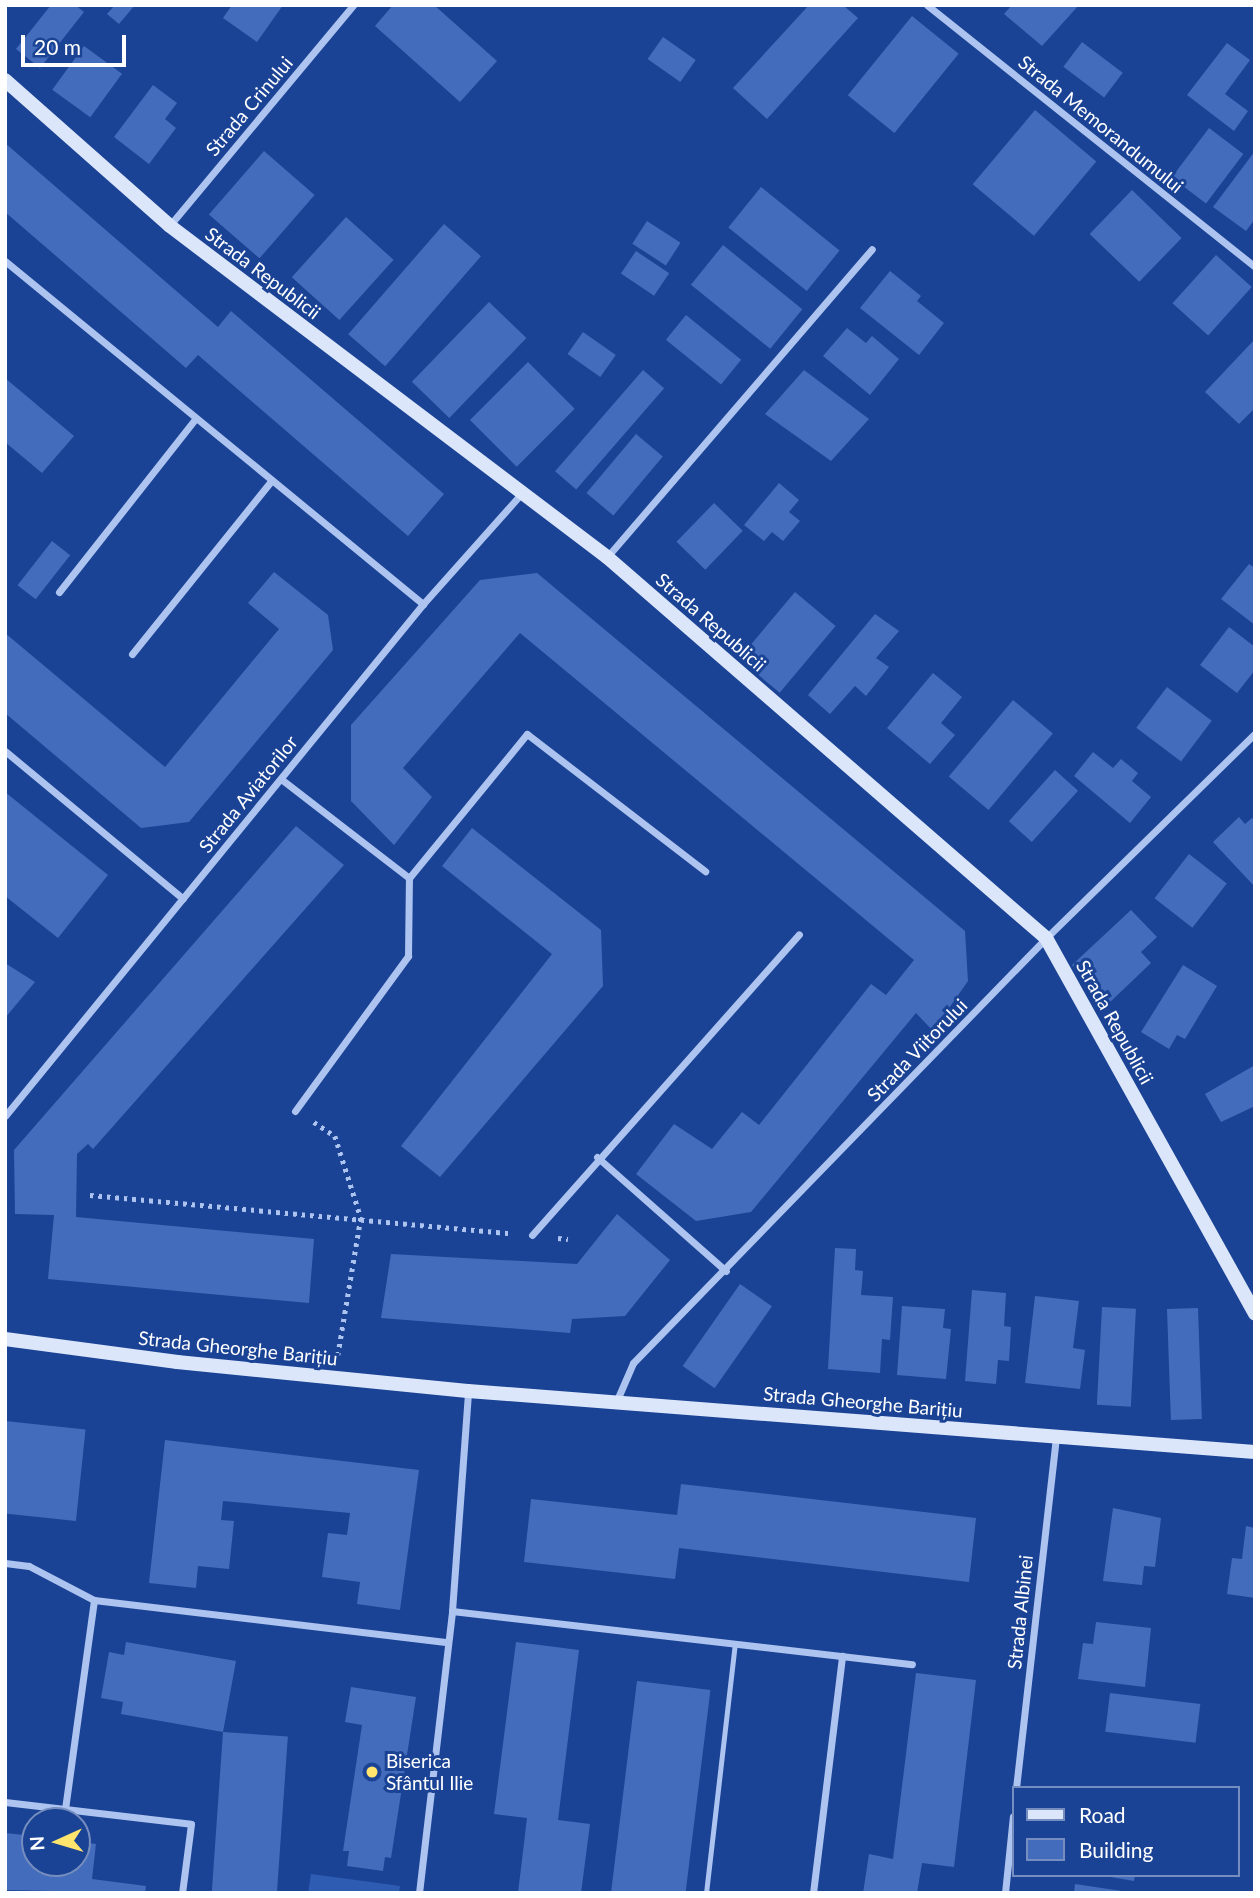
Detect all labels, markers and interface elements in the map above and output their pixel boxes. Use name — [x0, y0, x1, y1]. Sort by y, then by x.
scale bar — [24, 21, 130, 65]
text: 20 m — [34, 34, 81, 59]
street label: Strada Memorandumului — [1014, 50, 1188, 198]
street label: Strada Crinului — [201, 52, 297, 160]
street label: Strada Republicii — [201, 222, 325, 324]
street label: Strada Republicii — [651, 568, 771, 676]
street label: Strada Aviatorilor — [194, 731, 302, 857]
street label: Strada Republicii — [1072, 956, 1158, 1088]
street label: Strada Viitorului — [862, 994, 972, 1106]
street label: Strada Gheorghe Barițiu — [137, 1326, 339, 1370]
street label: Strada Gheorghe Barițiu — [762, 1382, 964, 1422]
street label: Strada Albinei — [1003, 1553, 1037, 1671]
place label: Biserica Sfântul Ilie — [386, 1750, 473, 1794]
marker: Biserica Sfântul Ilie — [364, 1764, 380, 1780]
legend — [1012, 1786, 1239, 1877]
text: Road — [1079, 1802, 1126, 1827]
north arrow — [21, 1807, 91, 1877]
text: N — [25, 1835, 49, 1851]
text: Building — [1079, 1837, 1154, 1862]

